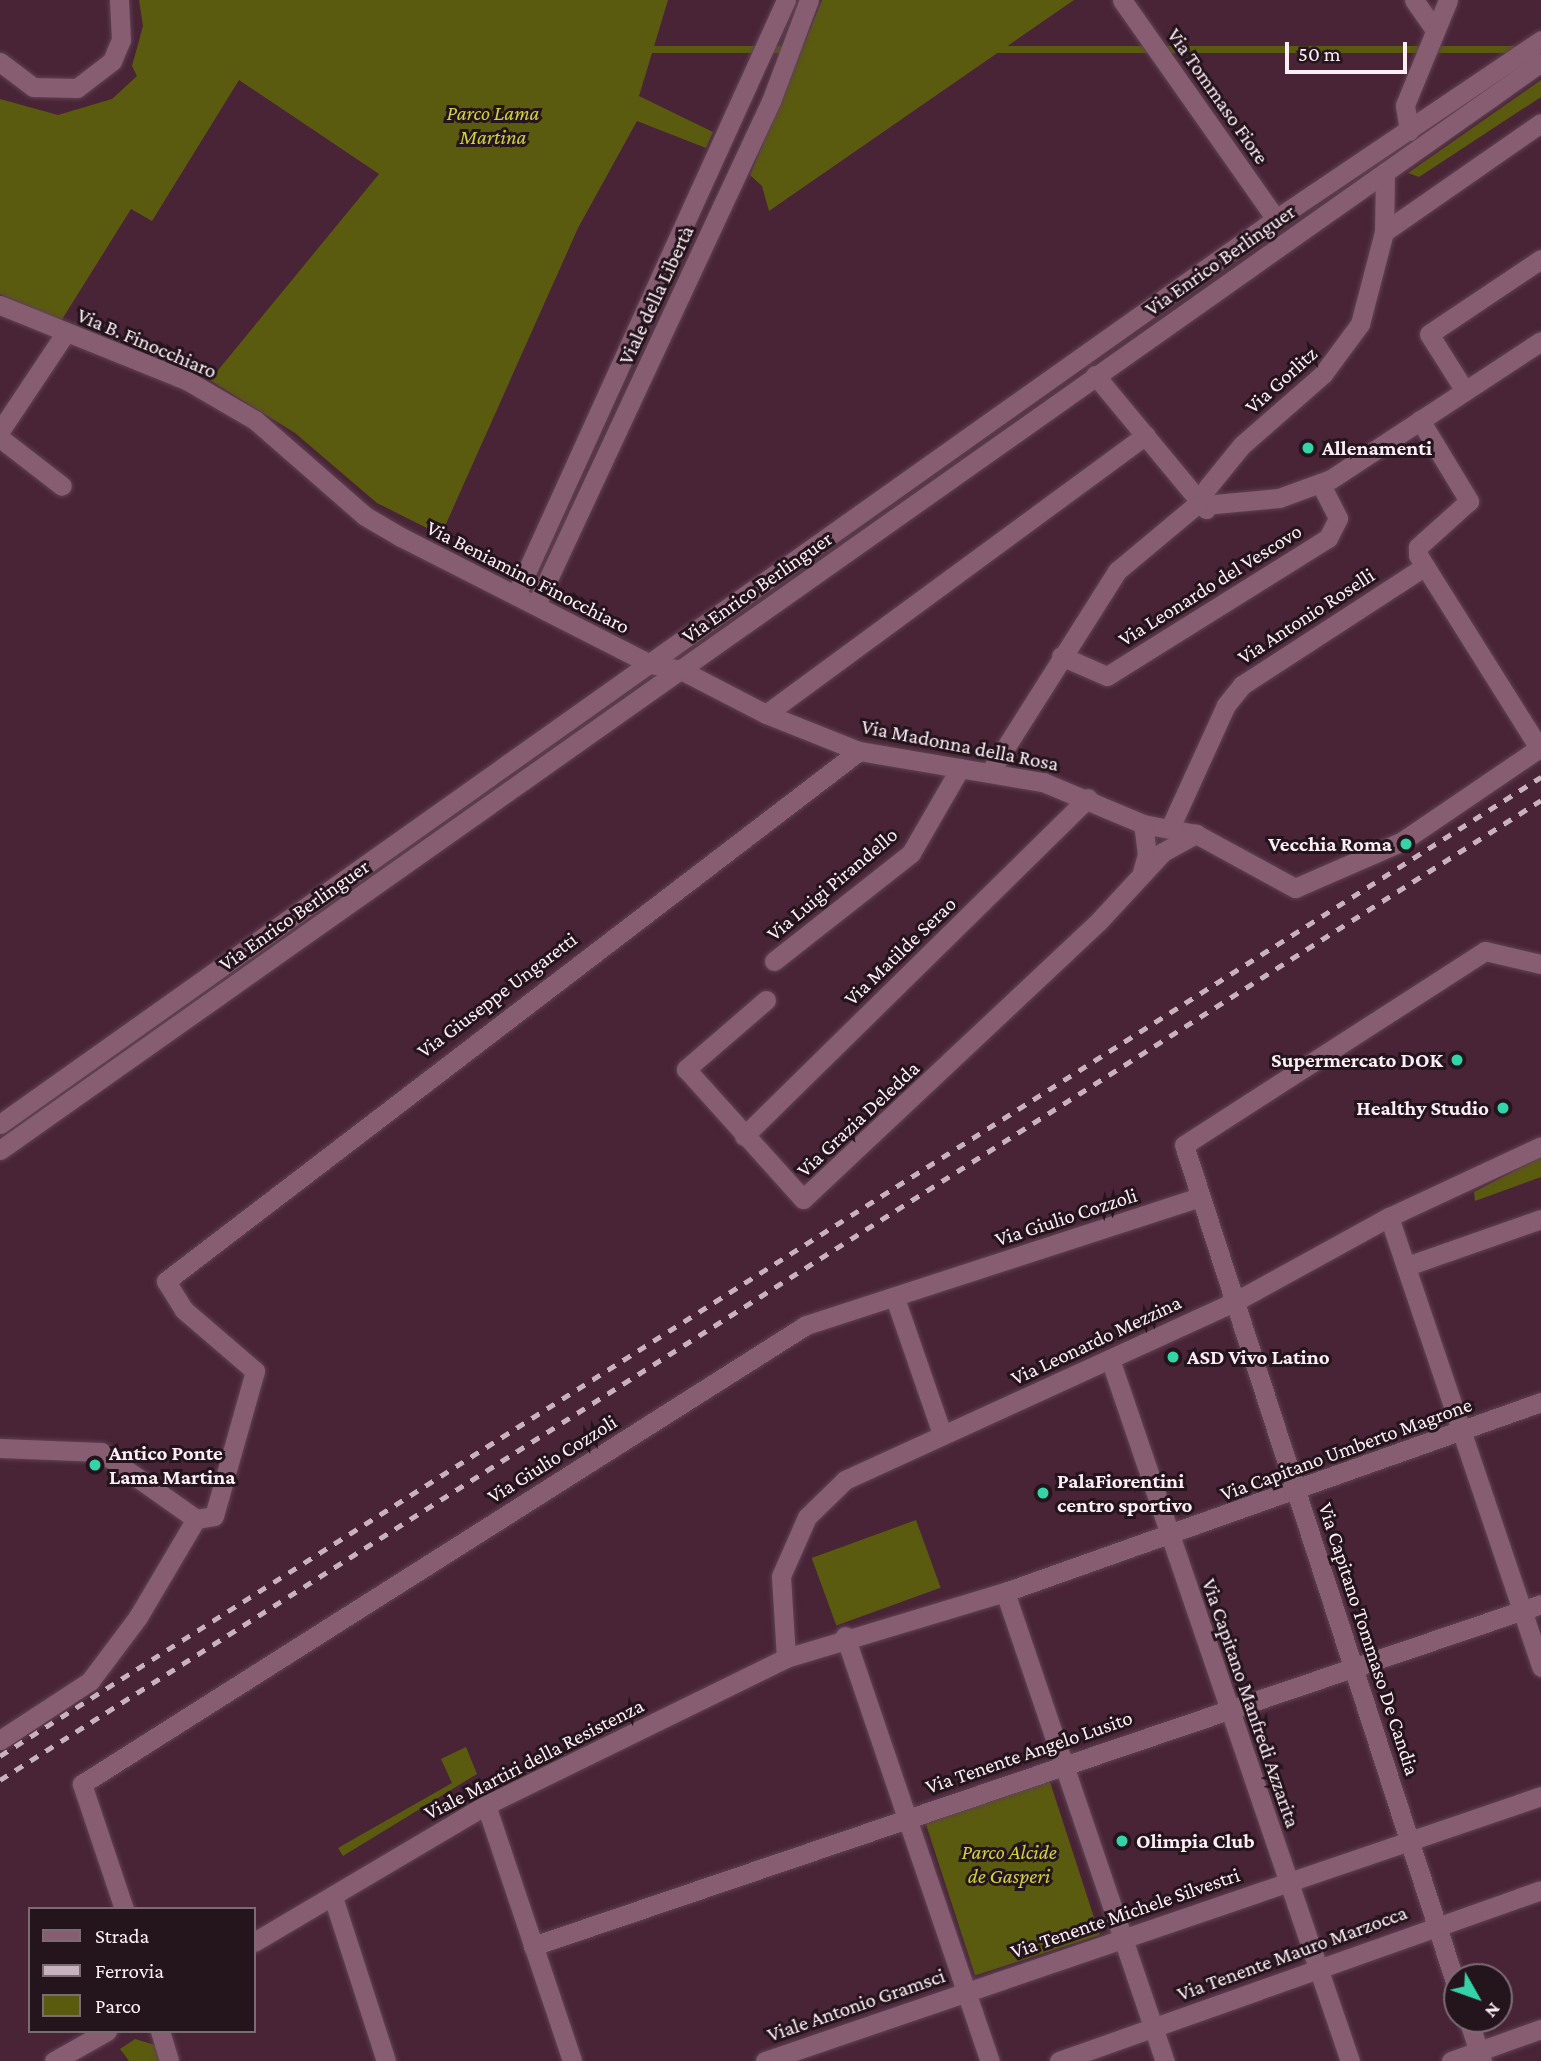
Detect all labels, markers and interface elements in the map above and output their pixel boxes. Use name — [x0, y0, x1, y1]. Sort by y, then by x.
street label: Via Tommaso Fiore — [1162, 23, 1274, 169]
scale bar — [1289, 28, 1412, 72]
text: 50 m — [1298, 42, 1341, 66]
park label: Parco Lama Martina — [447, 100, 539, 150]
street label: Via Enrico Berlinguer — [1140, 199, 1300, 321]
street label: Viale della Libertà — [613, 221, 699, 369]
street label: Via B. Finocchiaro — [73, 302, 221, 384]
street label: Via Gorlitz — [1240, 341, 1322, 419]
place label: Allenamenti — [1322, 435, 1432, 461]
marker: Allenamenti — [1300, 440, 1316, 456]
street label: Via Beniamino Finocchiaro — [422, 515, 634, 639]
street label: Via Leonardo del Vescovo — [1114, 518, 1306, 652]
street label: Via Enrico Berlinguer — [677, 526, 837, 648]
street label: Via Antonio Roselli — [1233, 562, 1379, 670]
street label: Via Madonna della Rosa — [859, 714, 1061, 776]
street label: Via Luigi Pirandello — [761, 822, 903, 946]
place label: Vecchia Roma — [1268, 831, 1392, 857]
marker: Vecchia Roma — [1398, 836, 1414, 852]
street label: Via Enrico Berlinguer — [214, 854, 374, 976]
street label: Via Matilde Serao — [839, 891, 961, 1011]
street label: Via Giuseppe Ungaretti — [412, 927, 582, 1063]
place label: Supermercato DOK — [1271, 1047, 1443, 1073]
marker: Supermercato DOK — [1449, 1052, 1465, 1068]
street label: Via Grazia Deledda — [791, 1056, 925, 1182]
place label: Healthy Studio — [1356, 1095, 1489, 1121]
marker: Healthy Studio — [1495, 1100, 1511, 1116]
street label: Via Giulio Cozzoli — [992, 1182, 1140, 1252]
street label: Via Leonardo Mezzina — [1007, 1289, 1185, 1391]
place label: ASD Vivo Latino — [1187, 1344, 1330, 1370]
marker: ASD Vivo Latino — [1165, 1349, 1181, 1365]
street label: Via Capitano Umberto Magrone — [1217, 1392, 1475, 1506]
street label: Via Giulio Cozzoli — [483, 1409, 621, 1509]
place label: Antico Ponte Lama Martina — [109, 1440, 235, 1490]
marker: Antico Ponte Lama Martina — [87, 1457, 103, 1473]
place label: PalaFiorentini centro sportivo — [1057, 1468, 1192, 1518]
marker: PalaFiorentini centro sportivo — [1035, 1485, 1051, 1501]
street label: Via Capitano Tommaso De Candia — [1313, 1499, 1425, 1779]
street label: Via Capitano Manfredi Azzarita — [1196, 1575, 1306, 1831]
street label: Viale Martiri della Resistenza — [420, 1693, 648, 1825]
street label: Via Tenente Angelo Lusito — [922, 1705, 1136, 1799]
place label: Olimpia Club — [1136, 1828, 1255, 1854]
marker: Olimpia Club — [1114, 1833, 1130, 1849]
park label: Parco Alcide de Gasperi — [961, 1839, 1057, 1889]
street label: Via Tenente Michele Silvestri — [1007, 1862, 1243, 1964]
street label: Via Tenente Mauro Marzocca — [1174, 1900, 1410, 2006]
legend — [28, 1907, 256, 2033]
text: Strada — [95, 1924, 149, 1948]
text: Ferrovia — [95, 1959, 164, 1983]
street label: Viale Antonio Gramsci — [764, 1963, 948, 2047]
north arrow — [1443, 1963, 1513, 2033]
text: Parco — [95, 1994, 141, 2018]
text: N — [1481, 1999, 1505, 2022]

